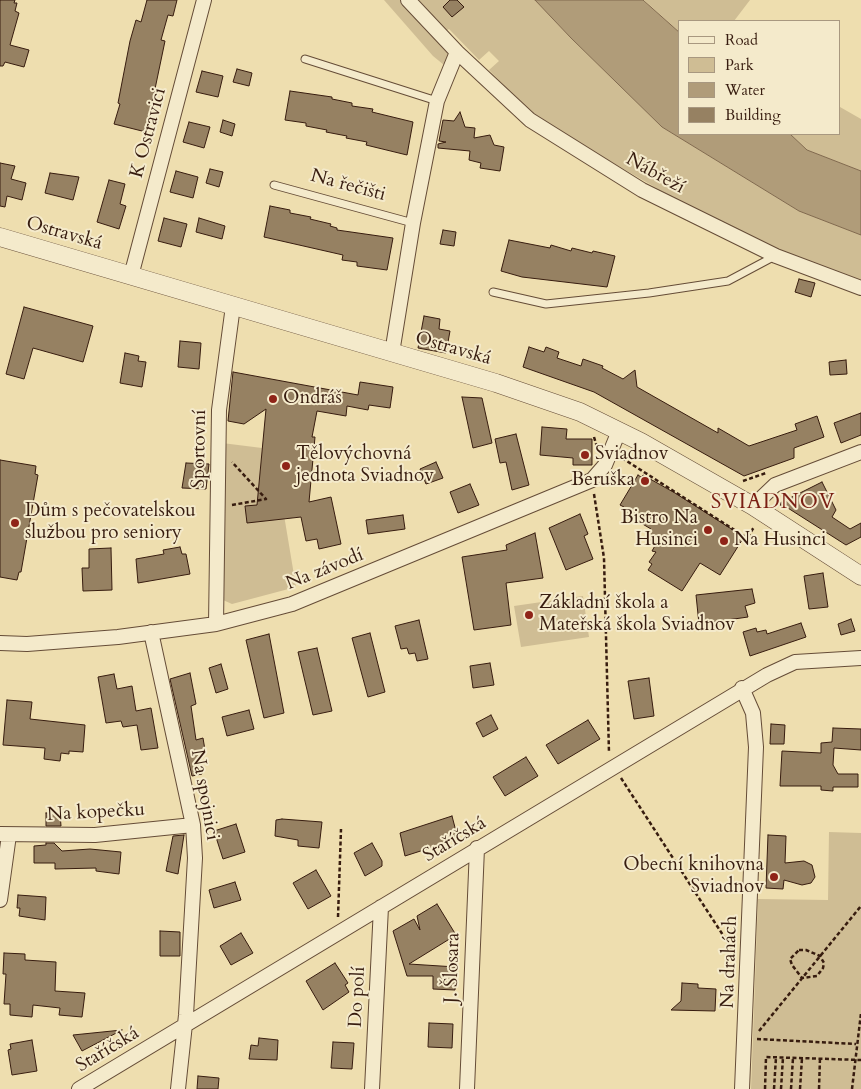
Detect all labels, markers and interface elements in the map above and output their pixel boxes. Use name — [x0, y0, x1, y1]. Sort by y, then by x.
legend — [678, 20, 841, 135]
text: Road — [725, 30, 758, 50]
text: Park — [725, 55, 754, 75]
text: Water — [725, 80, 765, 100]
street label: K Ostravici — [126, 86, 172, 180]
text: Building — [725, 105, 781, 125]
street label: Nábřeží — [621, 149, 689, 199]
street label: Na řečišti — [308, 165, 388, 207]
street label: Ostravská — [23, 212, 105, 256]
street label: Ostravská — [412, 327, 494, 371]
place label: Ondráš — [283, 388, 342, 410]
marker: Ondráš — [267, 393, 279, 405]
street label: Sportovní — [188, 409, 212, 489]
place label: Tělovýchovná jednota Sviadnov — [296, 444, 434, 488]
place label: Sviadnov — [595, 444, 668, 466]
marker: Sviadnov — [579, 449, 591, 461]
marker: Tělovýchovná jednota Sviadnov — [280, 460, 292, 472]
place label: Beruška — [571, 470, 635, 492]
marker: Beruška — [639, 475, 651, 487]
district label: SVIADNOV — [710, 490, 836, 516]
place label: Dům s pečovatelskou službou pro seniory — [25, 501, 196, 545]
place label: Bistro Na Husinci — [621, 508, 698, 552]
marker: Dům s pečovatelskou službou pro seniory — [9, 517, 21, 529]
marker: Bistro Na Husinci — [702, 524, 714, 536]
place label: Na Husinci — [734, 530, 826, 552]
marker: Na Husinci — [718, 535, 730, 547]
street label: Na závodí — [283, 544, 367, 596]
place label: Základní škola a Mateřská škola Sviadnov — [539, 593, 735, 637]
marker: Základní škola a Mateřská škola Sviadnov — [523, 609, 535, 621]
street label: Na spojnici — [185, 748, 223, 842]
street label: Na kopečku — [46, 799, 146, 827]
street label: Staříčská — [419, 812, 491, 868]
place label: Obecní knihovna Sviadnov — [623, 855, 764, 899]
marker: Obecní knihovna Sviadnov — [768, 871, 780, 883]
street label: Na drahách — [717, 915, 743, 1009]
street label: J. Šlosara — [440, 932, 466, 1004]
street label: Do polí — [345, 966, 371, 1028]
street label: Staříčská — [72, 1022, 144, 1078]

